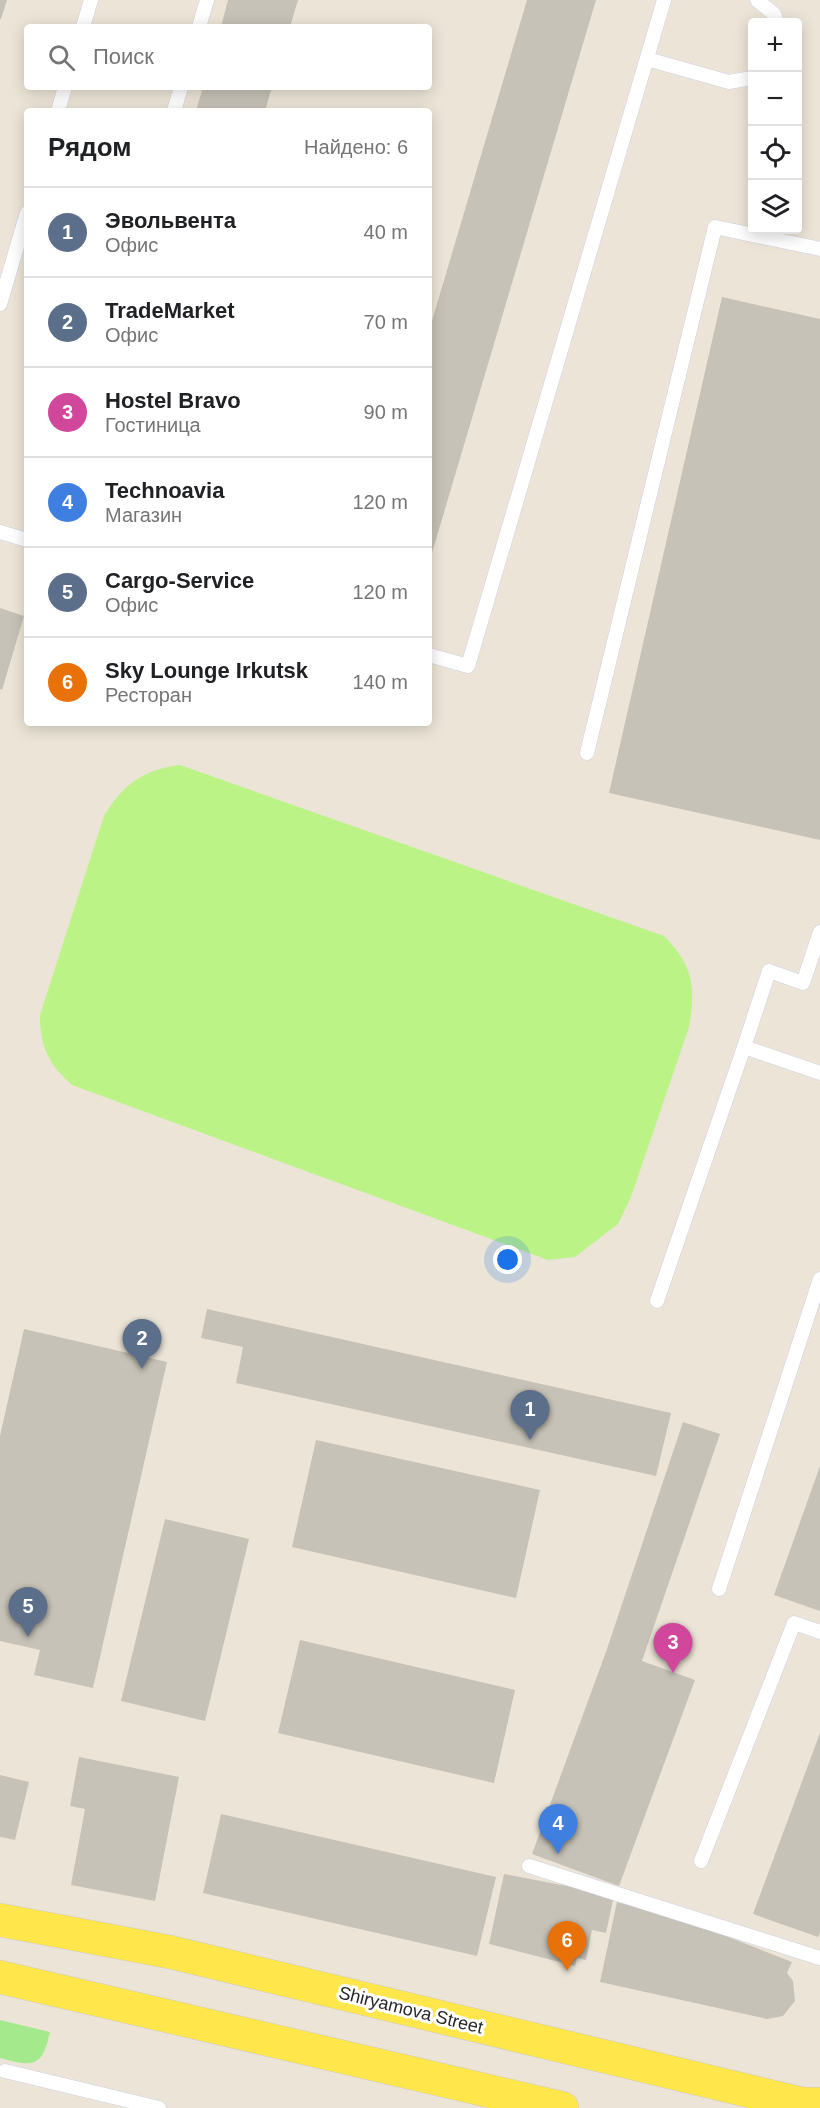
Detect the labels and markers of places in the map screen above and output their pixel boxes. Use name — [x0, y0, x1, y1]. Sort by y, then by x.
pin: 2 — [122, 1320, 162, 1369]
pin: 1 — [510, 1390, 550, 1440]
pin: 5 — [9, 1588, 48, 1637]
pin: 3 — [654, 1624, 692, 1673]
pin: 4 — [538, 1804, 578, 1854]
pin: 6 — [548, 1922, 586, 1971]

